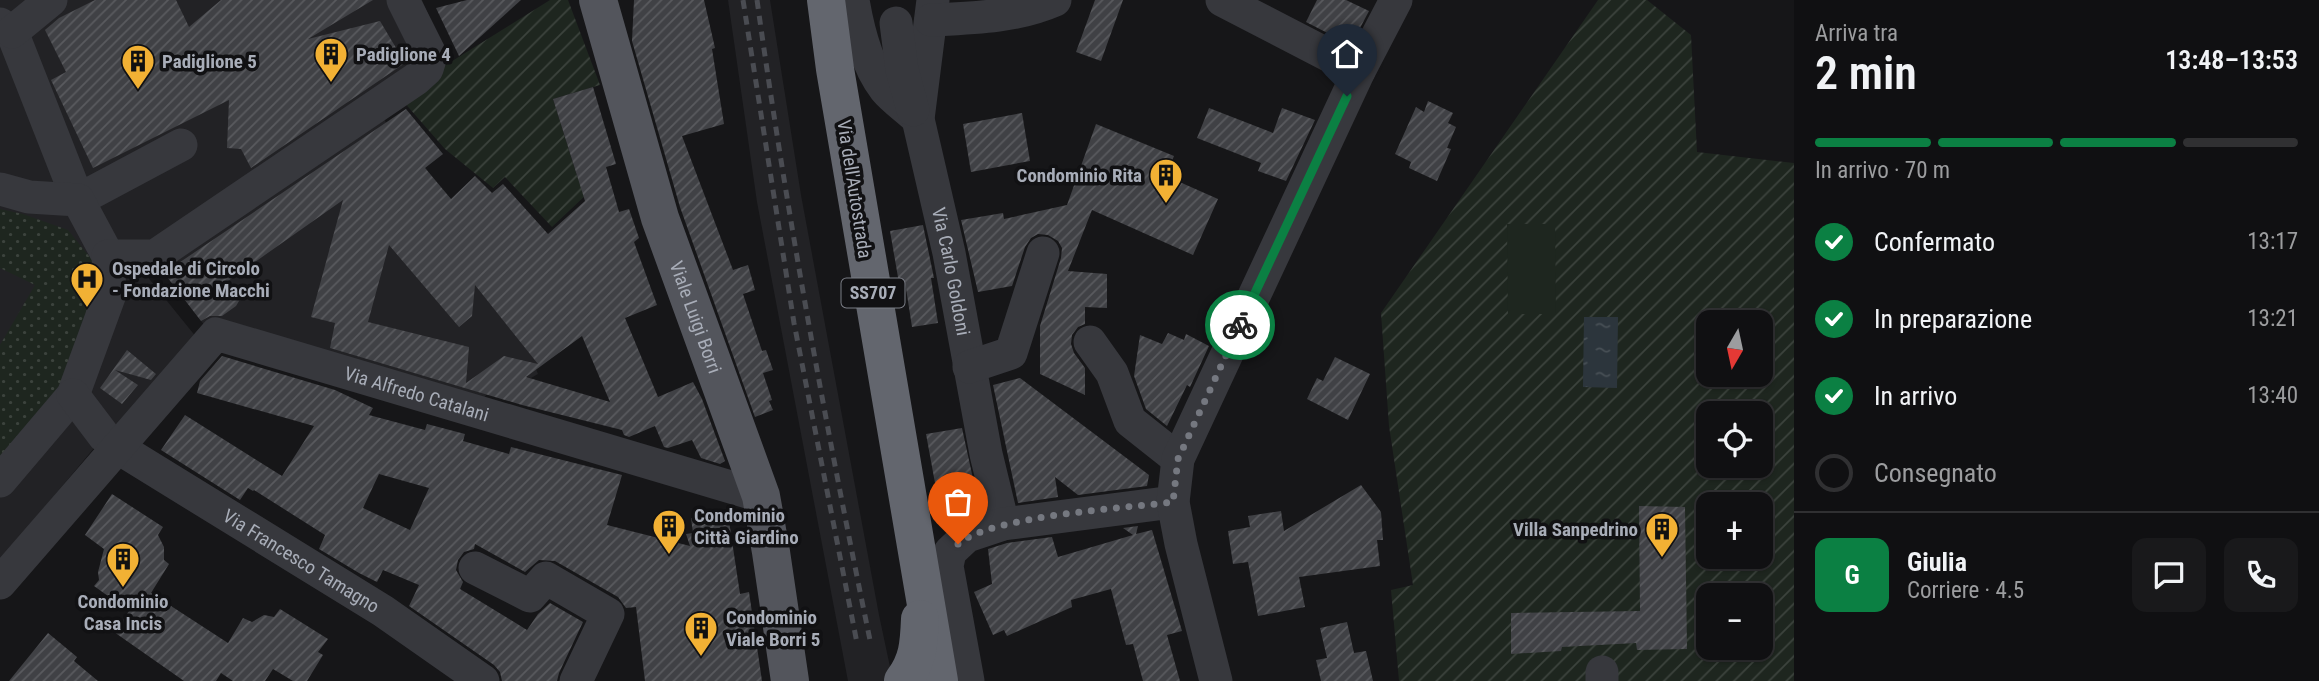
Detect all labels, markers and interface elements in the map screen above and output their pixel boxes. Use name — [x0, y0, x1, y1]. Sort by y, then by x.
text: Arriva tra — [1815, 20, 1898, 47]
pin — [1317, 24, 1377, 96]
building icon: Padiglione 4 — [312, 35, 350, 84]
icon: home — [1328, 35, 1366, 73]
building icon: Padiglione 5 — [119, 42, 157, 91]
place label: Padiglione 4 — [356, 43, 451, 66]
text: 13:48–13:53 — [2165, 45, 2298, 75]
text: 2 min — [1815, 46, 1917, 100]
place label: Padiglione 5 — [162, 50, 257, 73]
street label: Via dell'Autostrada — [832, 118, 877, 260]
building icon: Condominio Rita — [1147, 156, 1185, 205]
text: In arrivo · 70 m — [1815, 157, 1950, 184]
place label: Condominio Rita — [1017, 164, 1142, 187]
street label: Via Carlo Goldoni — [927, 205, 975, 337]
icon: check — [1815, 223, 1853, 261]
text: Confermato — [1874, 227, 1995, 257]
text: 13:17 — [2247, 228, 2298, 255]
place label: Ospedale di Circolo - Fondazione Macchi — [112, 257, 270, 302]
street label: Viale Luigi Borri — [665, 258, 726, 377]
hospital icon: Ospedale di Circolo - Fondazione Macchi — [68, 260, 106, 309]
road number: SS707 — [842, 278, 904, 307]
courier — [1205, 290, 1275, 360]
icon: check — [1815, 300, 1853, 338]
text: In preparazione — [1874, 304, 2032, 334]
text: 13:21 — [2247, 305, 2298, 332]
icon: bike — [1221, 306, 1259, 344]
north arrow — [1696, 310, 1773, 387]
map controls — [1696, 310, 1773, 660]
street label: Via Alfredo Catalani — [342, 362, 491, 426]
icon: check — [1815, 377, 1853, 415]
text: In arrivo — [1874, 381, 1957, 411]
text: 13:40 — [2247, 382, 2298, 409]
button: locate — [1696, 401, 1773, 478]
text: Consegnato — [1874, 458, 1997, 488]
pin — [928, 472, 988, 544]
icon: bag — [939, 483, 977, 521]
button: + — [1696, 492, 1773, 569]
street label: Via Francesco Tamagno — [219, 504, 384, 618]
place label: Condominio Città Giardino — [694, 504, 799, 549]
building icon: Condominio Città Giardino — [650, 507, 688, 556]
building icon: Villa Sanpedrino — [1643, 510, 1681, 559]
place label: Villa Sanpedrino — [1513, 518, 1638, 541]
button: chat — [2132, 538, 2206, 612]
button: phone — [2224, 538, 2298, 612]
building icon: Condominio Casa Incis — [104, 540, 142, 589]
text: Giulia — [1907, 547, 1967, 577]
text: G — [1844, 560, 1860, 590]
text: Corriere · 4.5 — [1907, 577, 2024, 604]
button: − — [1696, 583, 1773, 660]
place label: Condominio Casa Incis — [78, 590, 168, 635]
place label: Condominio Viale Borri 5 — [726, 606, 820, 651]
building icon: Condominio Viale Borri 5 — [682, 609, 720, 658]

